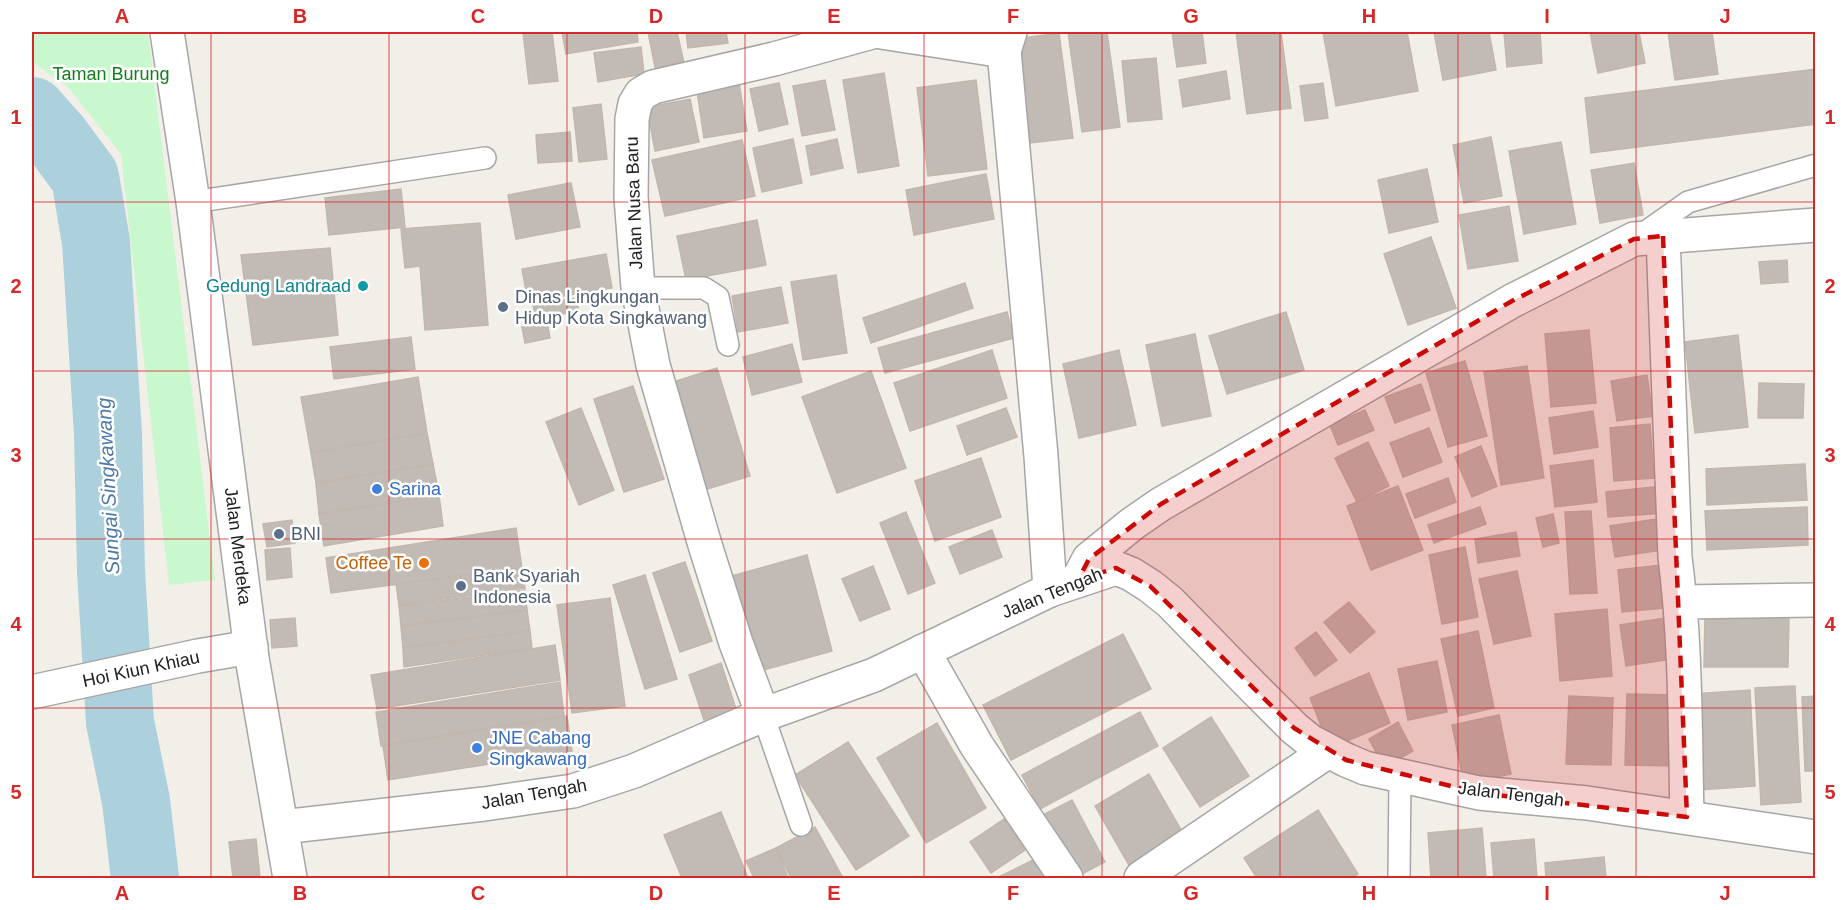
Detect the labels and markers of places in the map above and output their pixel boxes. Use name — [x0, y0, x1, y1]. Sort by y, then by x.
place label: Gedung Landraad — [206, 276, 351, 296]
marker: Gedung Landraad — [356, 279, 370, 293]
place label: Dinas Lingkungan Hidup Kota Singkawang — [515, 287, 707, 328]
marker: Dinas Lingkungan Hidup Kota Singkawang — [496, 300, 510, 314]
place label: Sarina — [389, 479, 442, 499]
marker: Sarina — [370, 482, 384, 496]
place label: BNI — [291, 524, 321, 544]
marker: BNI — [272, 527, 286, 541]
place label: Coffee Te — [336, 553, 412, 573]
marker: Coffee Te — [417, 556, 431, 570]
place label: Bank Syariah Indonesia — [473, 566, 580, 607]
marker: Bank Syariah Indonesia — [454, 579, 468, 593]
place label: JNE Cabang Singkawang — [489, 728, 591, 769]
marker: JNE Cabang Singkawang — [470, 741, 484, 755]

